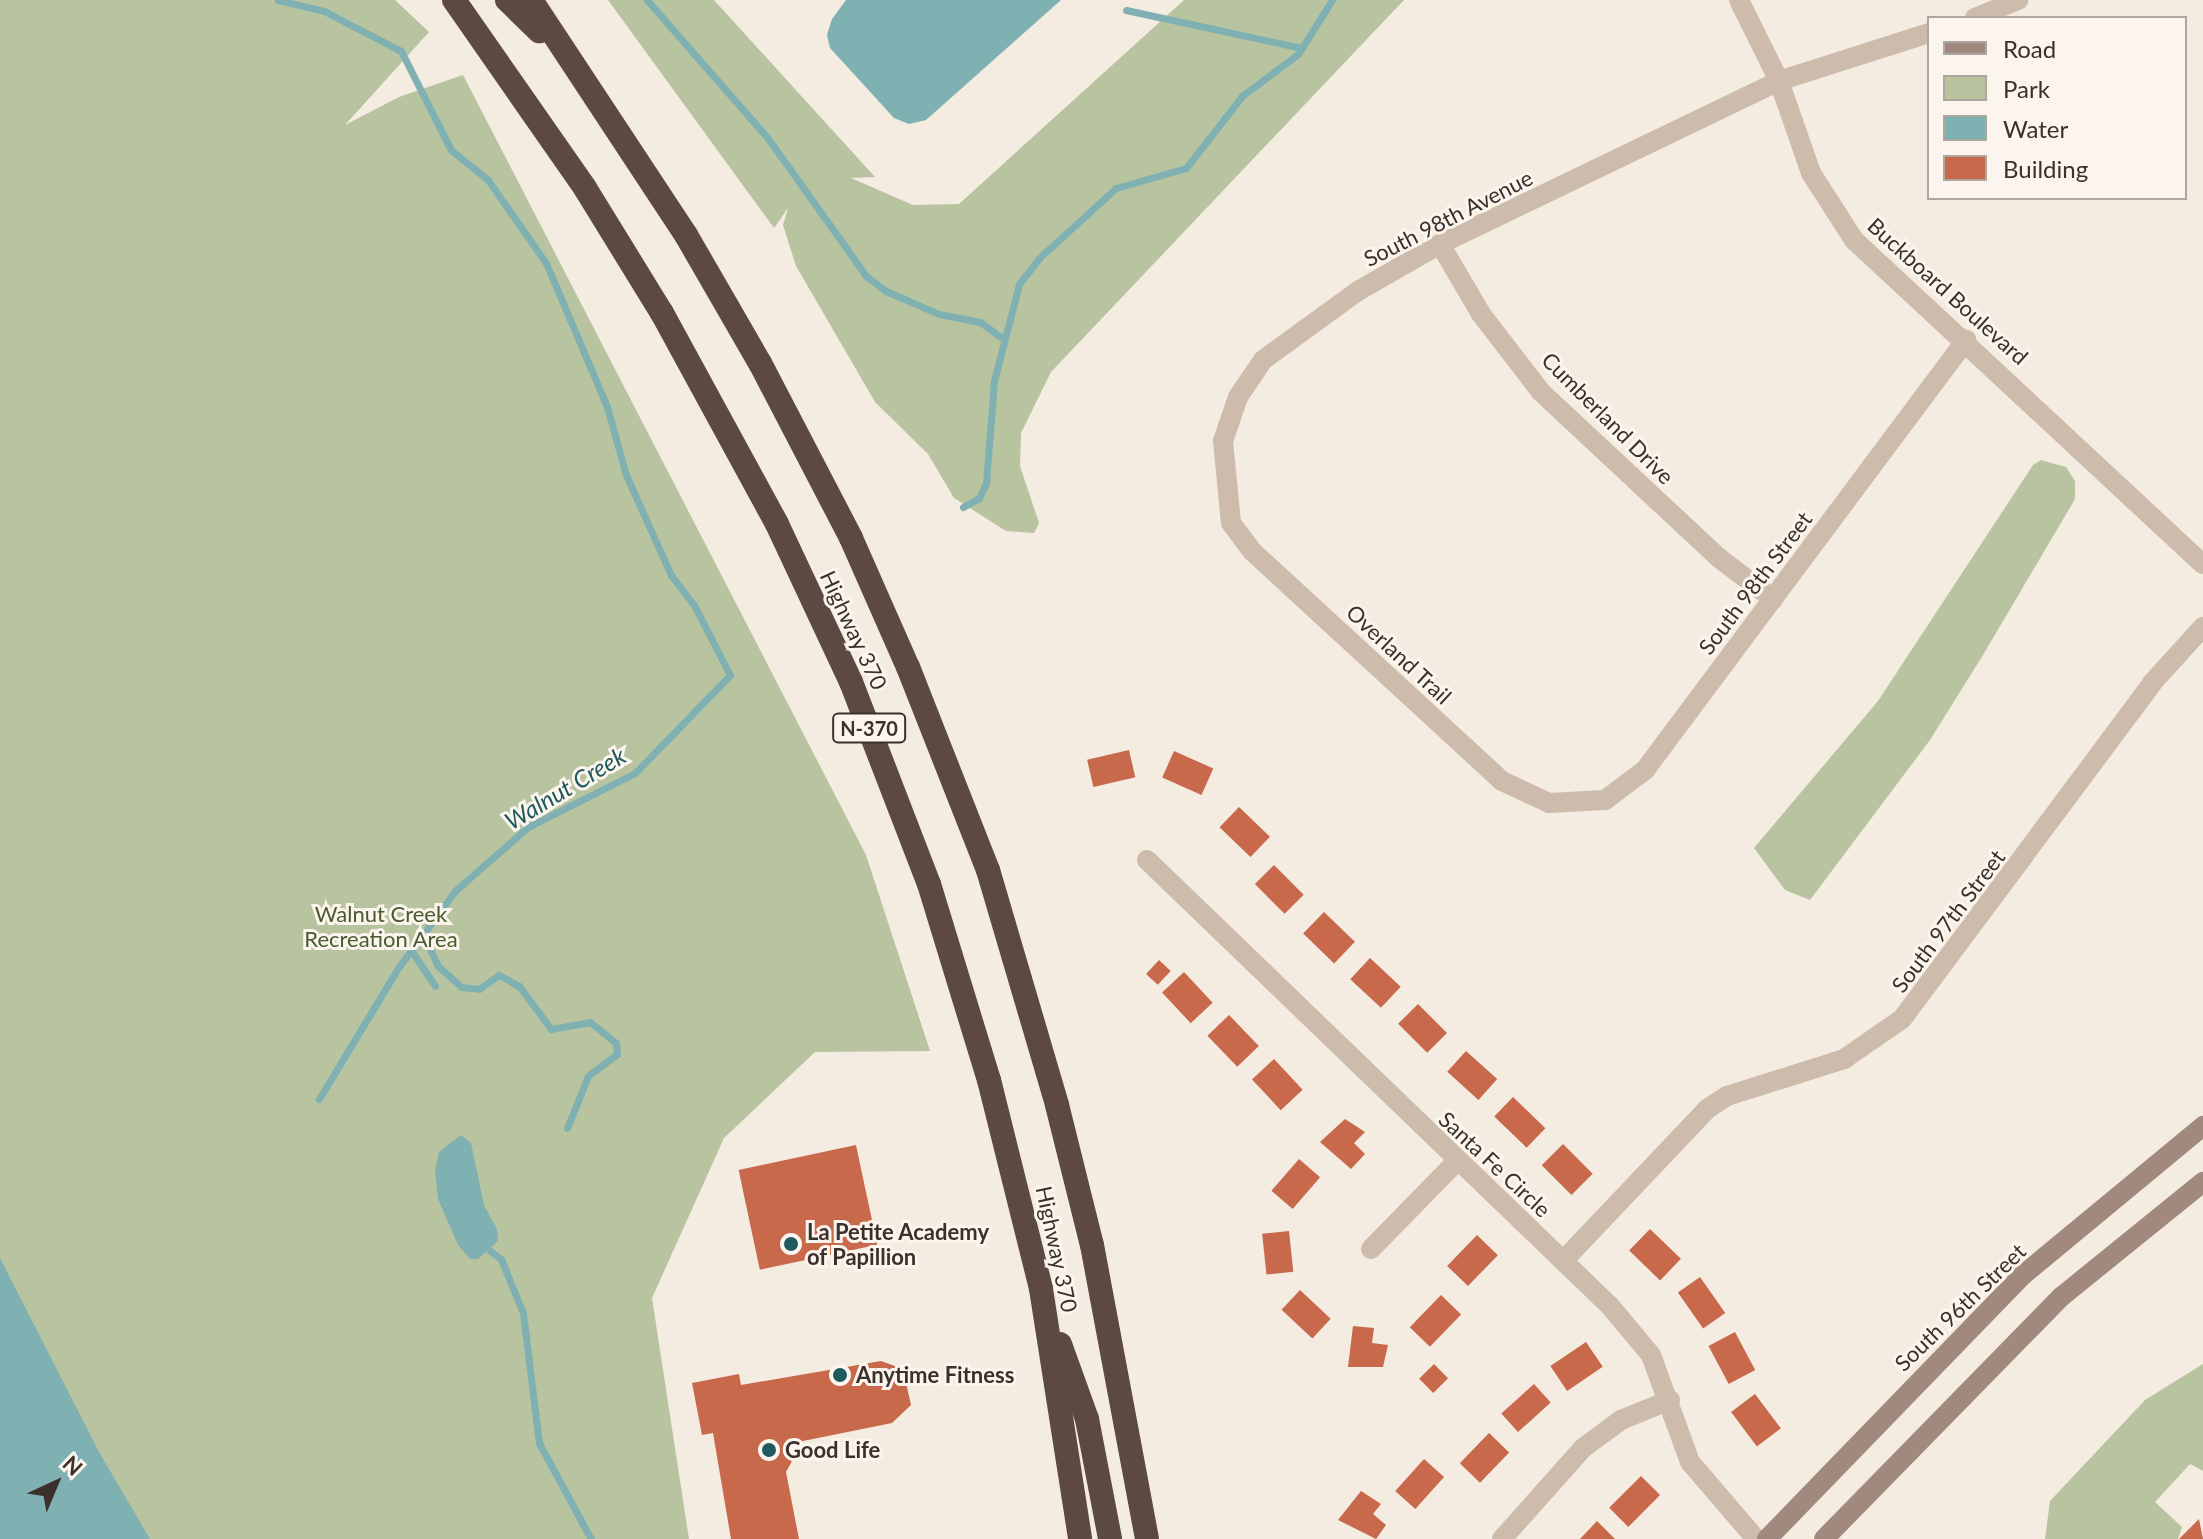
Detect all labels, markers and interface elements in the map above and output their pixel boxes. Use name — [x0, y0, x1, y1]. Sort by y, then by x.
legend — [1927, 16, 2187, 200]
text: Road — [2003, 34, 2056, 63]
text: Park — [2003, 74, 2050, 103]
text: Water — [2003, 114, 2068, 143]
text: Building — [2003, 154, 2088, 183]
street label: South 98th Avenue — [1359, 164, 1537, 272]
street label: Buckboard Boulevard — [1862, 212, 2034, 370]
street label: Cumberland Drive — [1537, 347, 1679, 489]
street label: South 98th Street — [1693, 507, 1817, 659]
street label: Highway 370 — [815, 566, 893, 694]
street label: Overland Trail — [1341, 599, 1457, 709]
road number: N-370 — [831, 712, 907, 744]
water label: Walnut Creek — [499, 741, 631, 835]
street label: South 97th Street — [1886, 845, 2010, 997]
park label: Walnut Creek Recreation Area — [304, 900, 458, 952]
street label: Santa Fe Circle — [1434, 1106, 1556, 1222]
street label: Highway 370 — [1031, 1183, 1083, 1315]
place label: La Petite Academy of Papillion — [807, 1218, 990, 1270]
marker: La Petite Academy of Papillion — [782, 1235, 800, 1253]
street label: South 96th Street — [1889, 1238, 2031, 1376]
place label: Anytime Fitness — [856, 1362, 1014, 1388]
marker: Anytime Fitness — [831, 1366, 849, 1384]
place label: Good Life — [785, 1437, 880, 1463]
marker: Good Life — [760, 1441, 778, 1459]
north arrow — [16, 1443, 96, 1523]
text: N — [58, 1450, 88, 1481]

